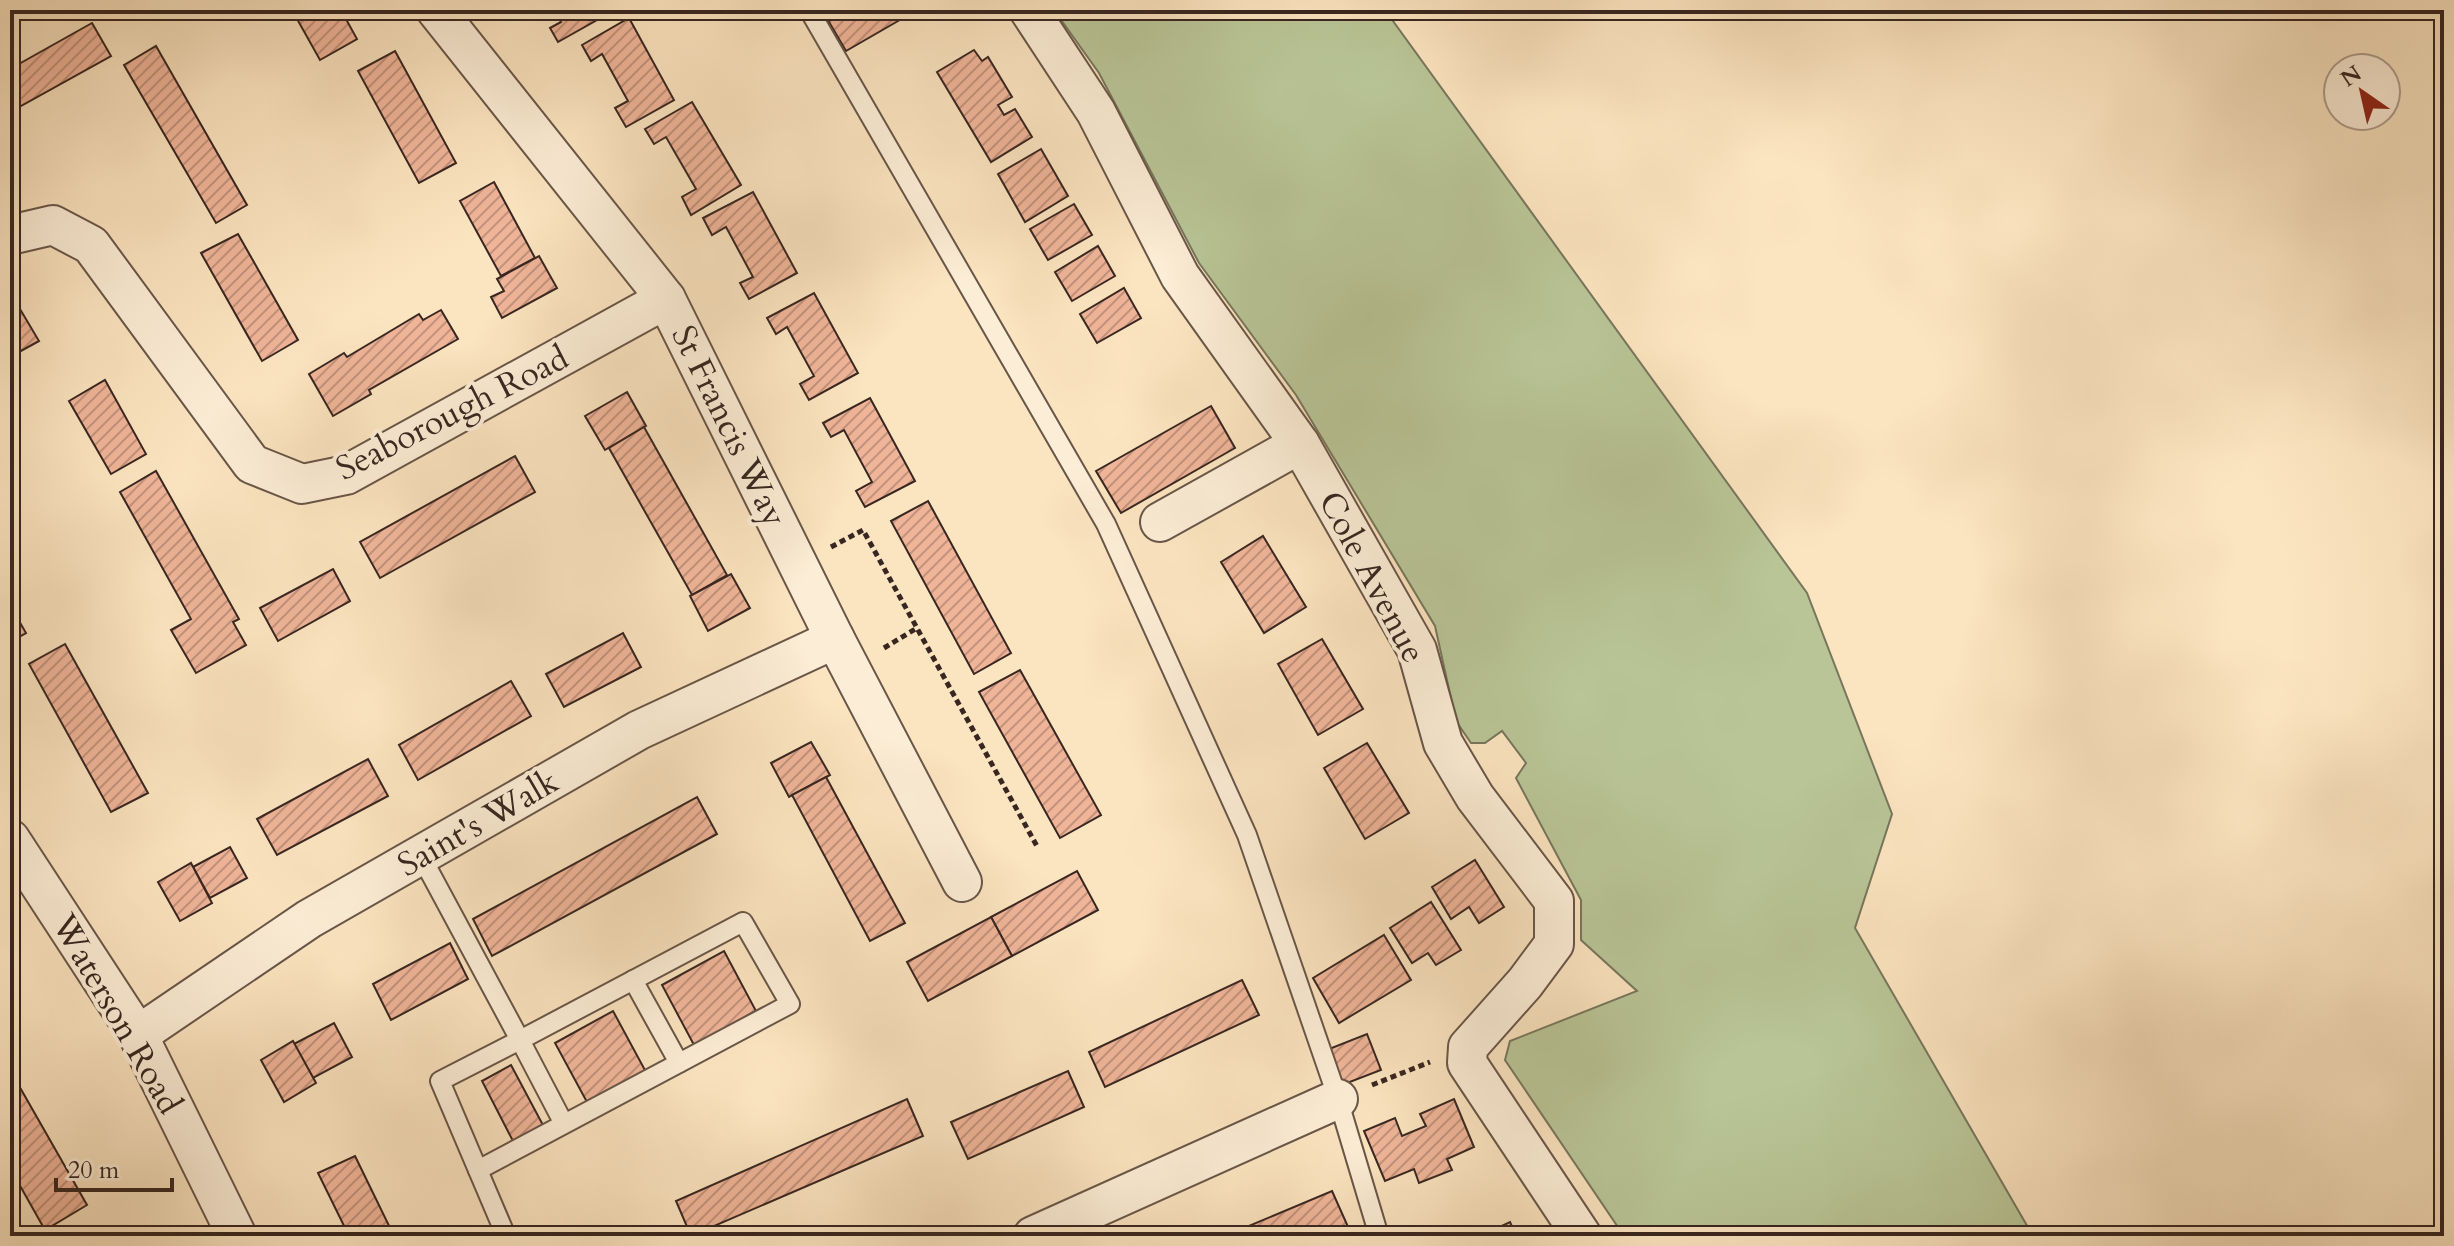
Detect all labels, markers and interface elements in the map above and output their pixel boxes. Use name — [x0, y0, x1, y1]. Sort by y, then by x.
north arrow — [2322, 52, 2402, 132]
text: N — [2335, 58, 2368, 94]
street label: St Francis Way — [660, 318, 798, 534]
street label: Seaborough Road — [328, 335, 576, 491]
street label: Cole Avenue — [1308, 483, 1436, 671]
street label: Saint's Walk — [389, 758, 568, 888]
street label: Waterson Road — [41, 905, 193, 1122]
scale bar — [56, 1142, 172, 1192]
text: 20 m — [68, 1154, 120, 1187]

